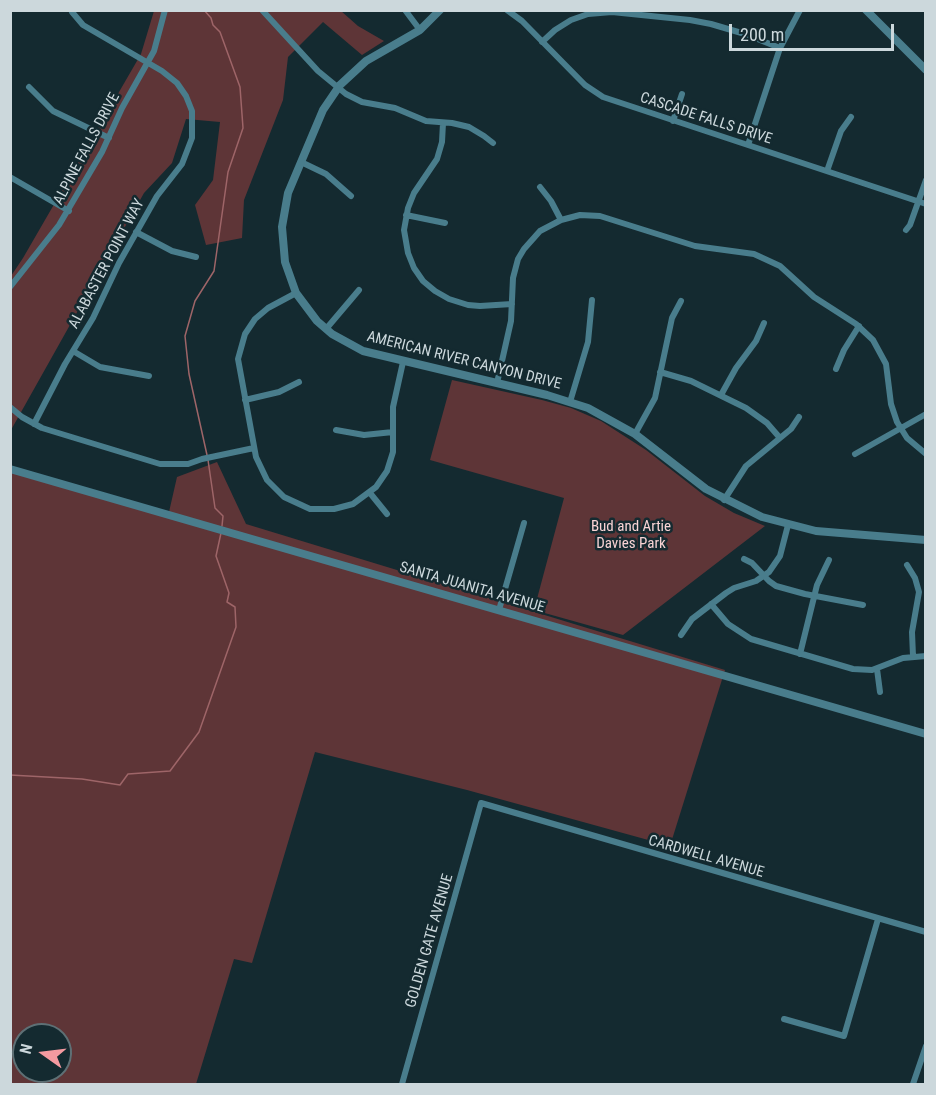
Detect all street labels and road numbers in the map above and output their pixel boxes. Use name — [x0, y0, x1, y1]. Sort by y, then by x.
street label: CASCADE FALLS DRIVE — [638, 89, 774, 149]
street label: ALPINE FALLS DRIVE — [50, 90, 124, 208]
street label: ALABASTER POINT WAY — [65, 196, 149, 332]
street label: AMERICAN RIVER CANYON DRIVE — [365, 328, 563, 394]
street label: SANTA JUANITA AVENUE — [397, 559, 547, 617]
street label: CARDWELL AVENUE — [646, 832, 766, 882]
street label: GOLDEN GATE AVENUE — [402, 872, 458, 1010]

